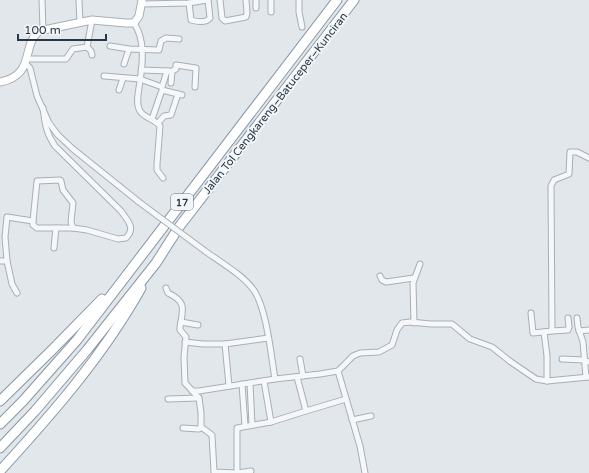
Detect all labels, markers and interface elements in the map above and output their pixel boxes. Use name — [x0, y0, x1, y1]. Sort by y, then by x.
street label: Jalan Tol Cengkareng–Batuceper–Kunciran — [200, 10, 350, 197]
scale bar — [18, 16, 106, 42]
text: 100 m — [24, 23, 61, 37]
road number: 17 — [171, 194, 193, 210]

